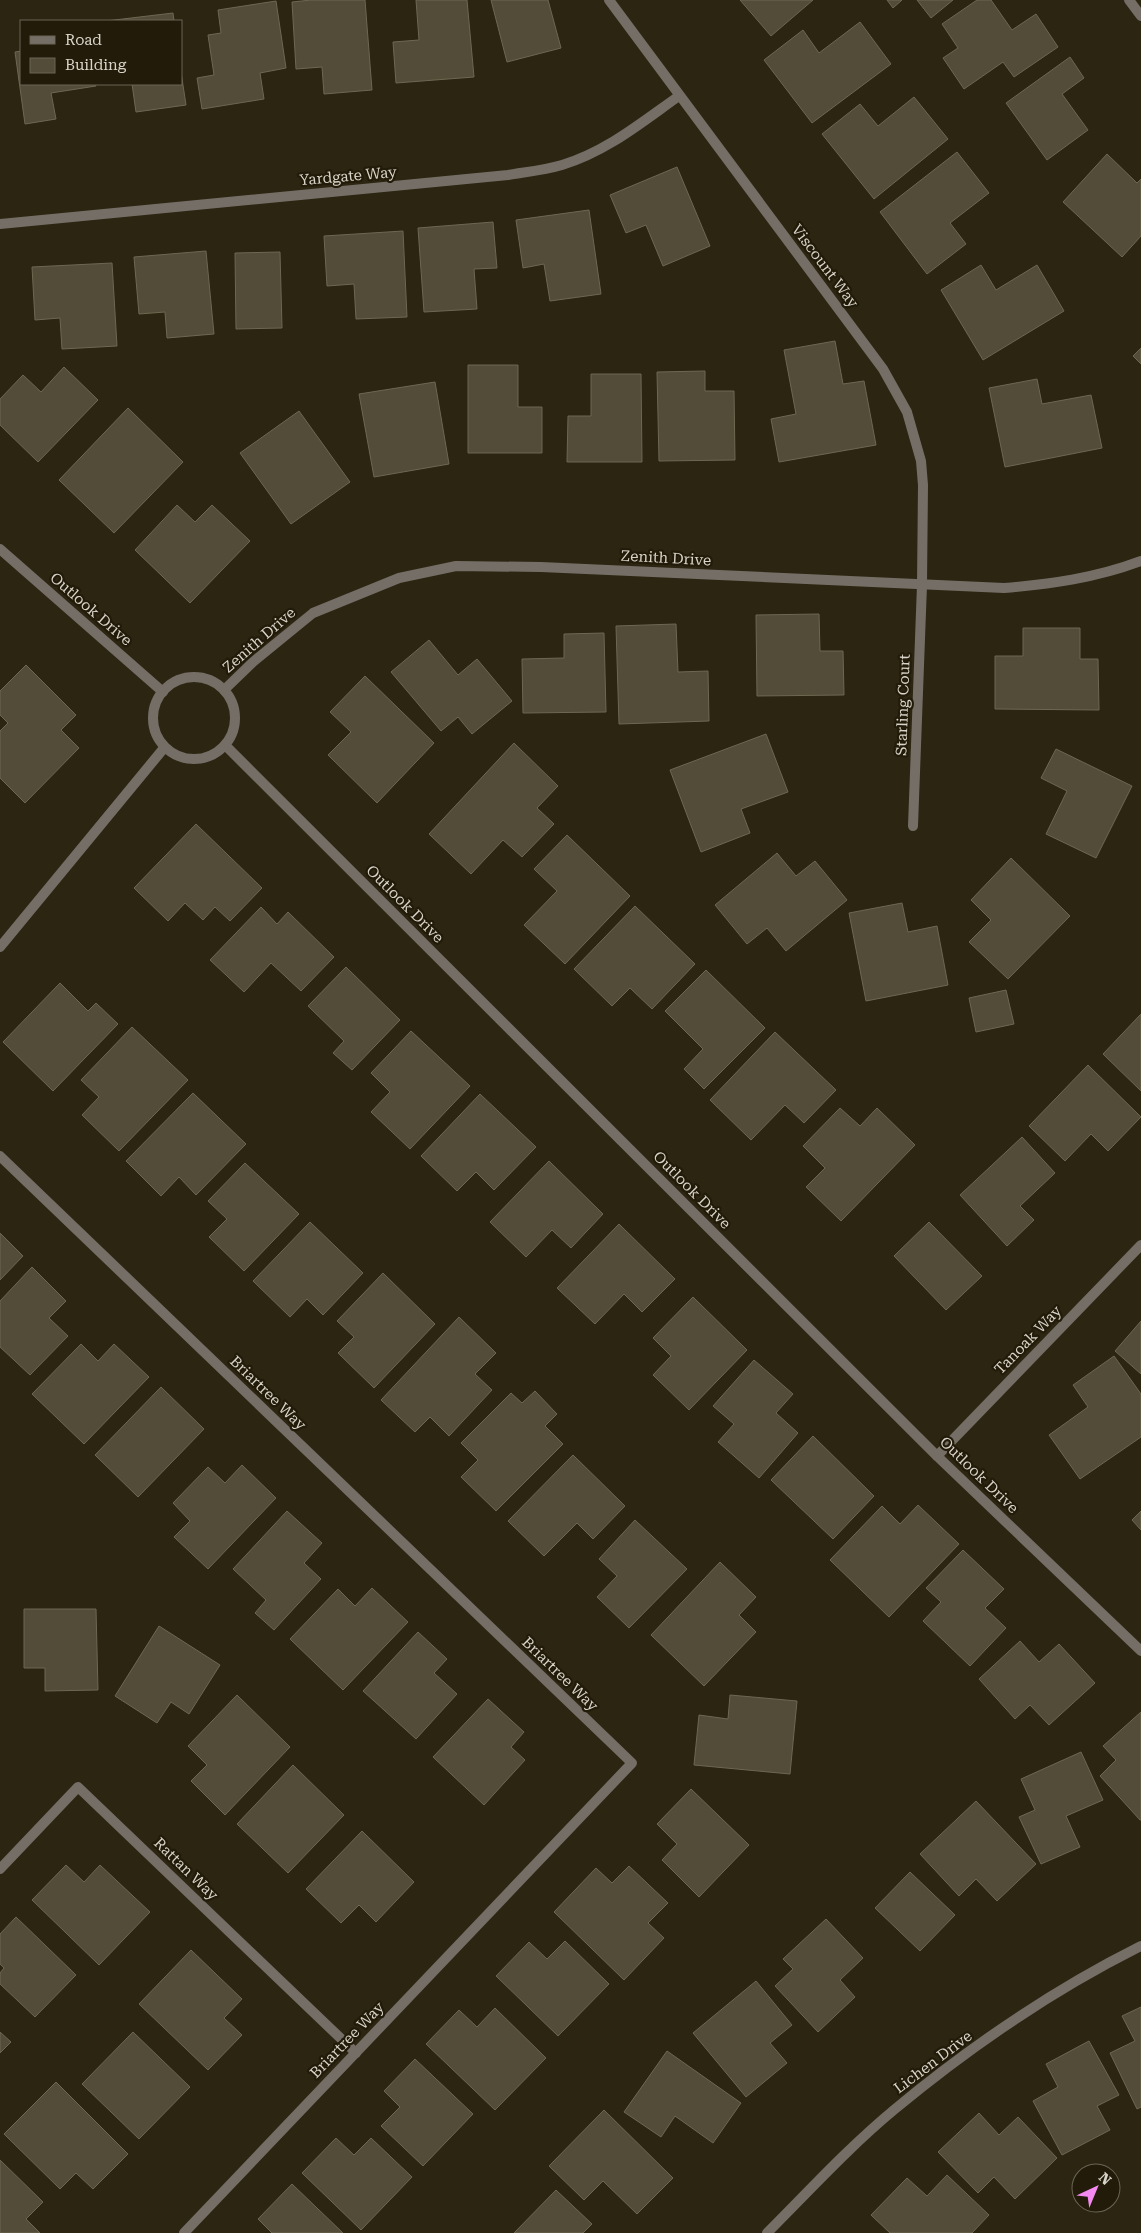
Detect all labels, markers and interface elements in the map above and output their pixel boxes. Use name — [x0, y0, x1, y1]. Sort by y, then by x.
legend — [20, 20, 182, 85]
text: Road — [65, 31, 102, 49]
text: Building — [65, 56, 127, 74]
street label: Yardgate Way — [298, 163, 398, 189]
street label: Viscount Way — [788, 221, 862, 311]
street label: Zenith Drive — [620, 547, 712, 569]
street label: Outlook Drive — [46, 569, 136, 649]
street label: Zenith Drive — [219, 604, 299, 676]
street label: Starling Court — [892, 653, 914, 756]
street label: Outlook Drive — [362, 861, 448, 947]
street label: Outlook Drive — [649, 1147, 735, 1233]
street label: Tanoak Way — [991, 1302, 1065, 1378]
street label: Briartree Way — [226, 1352, 310, 1434]
street label: Outlook Drive — [936, 1433, 1022, 1517]
street label: Briartree Way — [518, 1633, 602, 1715]
street label: Rattan Way — [150, 1834, 222, 1904]
street label: Briartree Way — [306, 1998, 388, 2082]
street label: Lichen Drive — [890, 2027, 976, 2097]
north arrow — [1071, 2163, 1121, 2213]
text: N — [1096, 2169, 1115, 2188]

